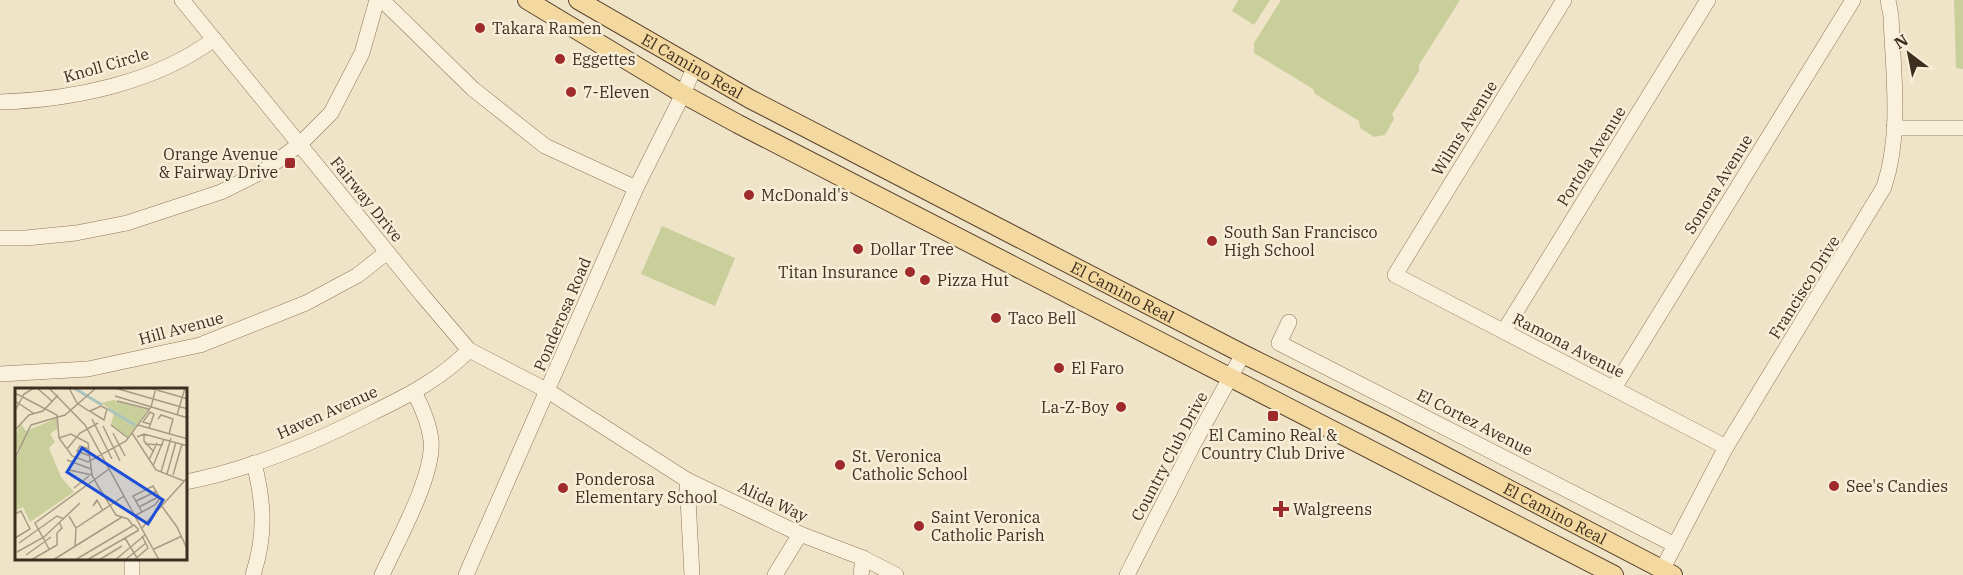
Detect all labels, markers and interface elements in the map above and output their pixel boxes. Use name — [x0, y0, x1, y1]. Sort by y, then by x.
place label: Takara Ramen — [492, 18, 602, 38]
marker: Takara Ramen — [473, 21, 487, 35]
north arrow — [1879, 24, 1939, 84]
street label: El Camino Real — [638, 29, 747, 103]
text: N — [1890, 29, 1912, 53]
street label: Knoll Circle — [61, 43, 151, 87]
place label: Eggettes — [572, 49, 636, 69]
marker: Eggettes — [553, 52, 567, 66]
street label: Wilms Avenue — [1427, 77, 1501, 179]
place label: 7-Eleven — [583, 82, 650, 102]
marker: 7-Eleven — [564, 85, 578, 99]
street label: Portola Avenue — [1552, 102, 1630, 210]
street label: Sonora Avenue — [1679, 131, 1757, 237]
place label: Orange Avenue & Fairway Drive — [159, 144, 278, 182]
street label: Fairway Drive — [326, 152, 408, 246]
marker: Orange Avenue & Fairway Drive — [283, 156, 297, 170]
place label: McDonald's — [761, 185, 849, 205]
marker: McDonald's — [742, 188, 756, 202]
place label: South San Francisco High School — [1224, 222, 1378, 260]
street label: Francisco Drive — [1764, 232, 1844, 342]
marker: South San Francisco High School — [1205, 234, 1219, 248]
place label: Dollar Tree — [870, 239, 954, 259]
marker: Dollar Tree — [851, 242, 865, 256]
street label: Ponderosa Road — [529, 254, 595, 374]
street label: El Camino Real — [1067, 257, 1178, 327]
place label: Titan Insurance — [778, 262, 898, 282]
marker: Titan Insurance — [903, 265, 917, 279]
place label: Pizza Hut — [937, 270, 1009, 290]
marker: Pizza Hut — [918, 273, 932, 287]
street label: Hill Avenue — [136, 307, 226, 349]
place label: Taco Bell — [1008, 308, 1076, 328]
street label: Ramona Avenue — [1510, 308, 1628, 382]
marker: Taco Bell — [989, 311, 1003, 325]
place label: El Faro — [1071, 358, 1124, 378]
marker: El Faro — [1052, 361, 1066, 375]
street label: Haven Avenue — [273, 381, 381, 443]
street label: El Cortez Avenue — [1414, 384, 1536, 460]
inset map — [15, 388, 188, 560]
street label: Country Club Drive — [1126, 388, 1212, 524]
place label: La-Z-Boy — [1041, 397, 1109, 417]
marker: La-Z-Boy — [1114, 400, 1128, 414]
marker: El Camino Real & Country Club Drive — [1266, 409, 1280, 423]
place label: El Camino Real & Country Club Drive — [1201, 425, 1345, 463]
place label: St. Veronica Catholic School — [852, 446, 968, 484]
marker: St. Veronica Catholic School — [833, 458, 847, 472]
place label: Ponderosa Elementary School — [575, 469, 718, 507]
street label: Alida Way — [735, 476, 811, 526]
place label: See's Candies — [1846, 476, 1948, 496]
street label: El Camino Real — [1500, 478, 1610, 549]
marker: See's Candies — [1827, 479, 1841, 493]
marker: Ponderosa Elementary School — [556, 481, 570, 495]
place label: Walgreens — [1293, 499, 1372, 519]
marker: Walgreens — [1274, 502, 1288, 516]
place label: Saint Veronica Catholic Parish — [931, 507, 1045, 545]
marker: Saint Veronica Catholic Parish — [912, 519, 926, 533]

